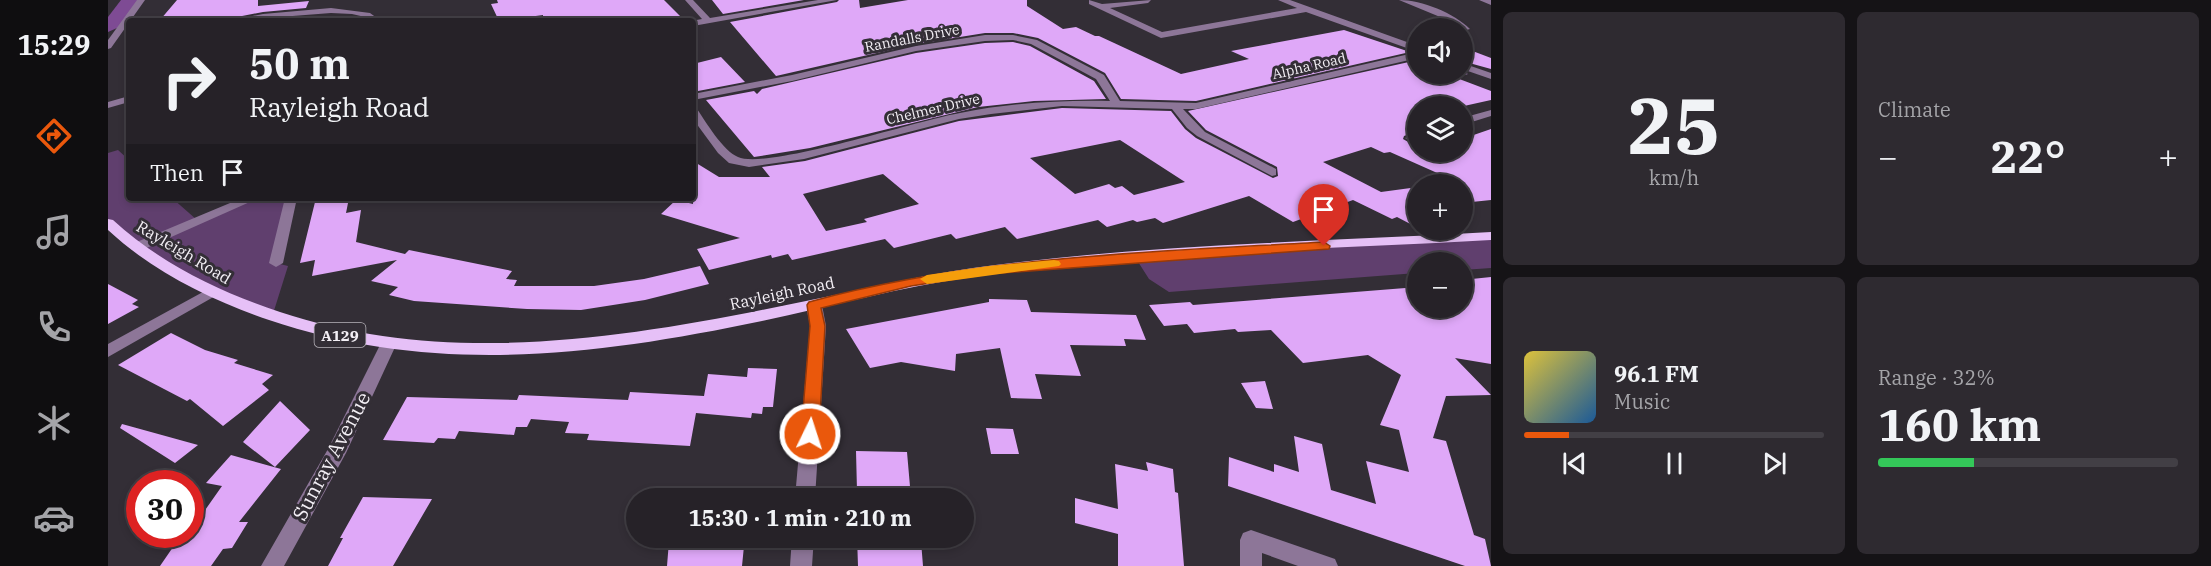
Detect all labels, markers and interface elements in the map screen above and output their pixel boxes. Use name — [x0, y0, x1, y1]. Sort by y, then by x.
map controls — [1407, 18, 1473, 318]
button: sound — [1407, 18, 1473, 84]
street label: Randalls Drive — [863, 20, 961, 56]
text: 15:29 — [18, 27, 90, 62]
text: 50 m — [249, 36, 350, 91]
icon: right — [150, 42, 228, 120]
street label: Alpha Road — [1270, 49, 1348, 83]
text: 25 — [1627, 74, 1721, 175]
text: Rayleigh Road — [249, 89, 429, 124]
street label: Chelmer Drive — [885, 90, 981, 128]
button: layers — [1407, 96, 1473, 162]
text: Climate — [1878, 96, 1951, 123]
icon: directions — [33, 115, 75, 157]
text: 22° — [1990, 127, 2066, 185]
text: − — [1878, 135, 1898, 178]
text: + — [2158, 135, 2178, 178]
icon: arrive — [216, 156, 249, 189]
text: Then — [150, 158, 204, 187]
text: km/h — [1649, 164, 1699, 191]
button: + — [1407, 174, 1473, 240]
pin — [1298, 184, 1349, 246]
icon: arrive — [1307, 193, 1340, 226]
icon: music — [33, 211, 75, 253]
street label: Rayleigh Road — [133, 216, 235, 288]
button: − — [1407, 252, 1473, 318]
street label: Rayleigh Road — [728, 272, 837, 314]
icon: phone — [33, 306, 75, 348]
road number: A129 — [314, 323, 366, 347]
text: 96.1 FM — [1614, 359, 1699, 388]
text: Range · 32% — [1878, 364, 1995, 391]
street label: Sunray Avenue — [286, 387, 376, 525]
text: Music — [1614, 388, 1670, 415]
text: 160 km — [1878, 395, 2041, 453]
icon: climate — [33, 402, 75, 444]
position arrow — [778, 402, 842, 466]
icon: previous — [1558, 447, 1591, 480]
icon: pause — [1658, 447, 1691, 480]
icon: next — [1758, 447, 1791, 480]
speed limit sign: 30 — [126, 470, 204, 548]
icon: car — [33, 497, 75, 539]
text: 15:30 · 1 min · 210 m — [688, 503, 912, 532]

